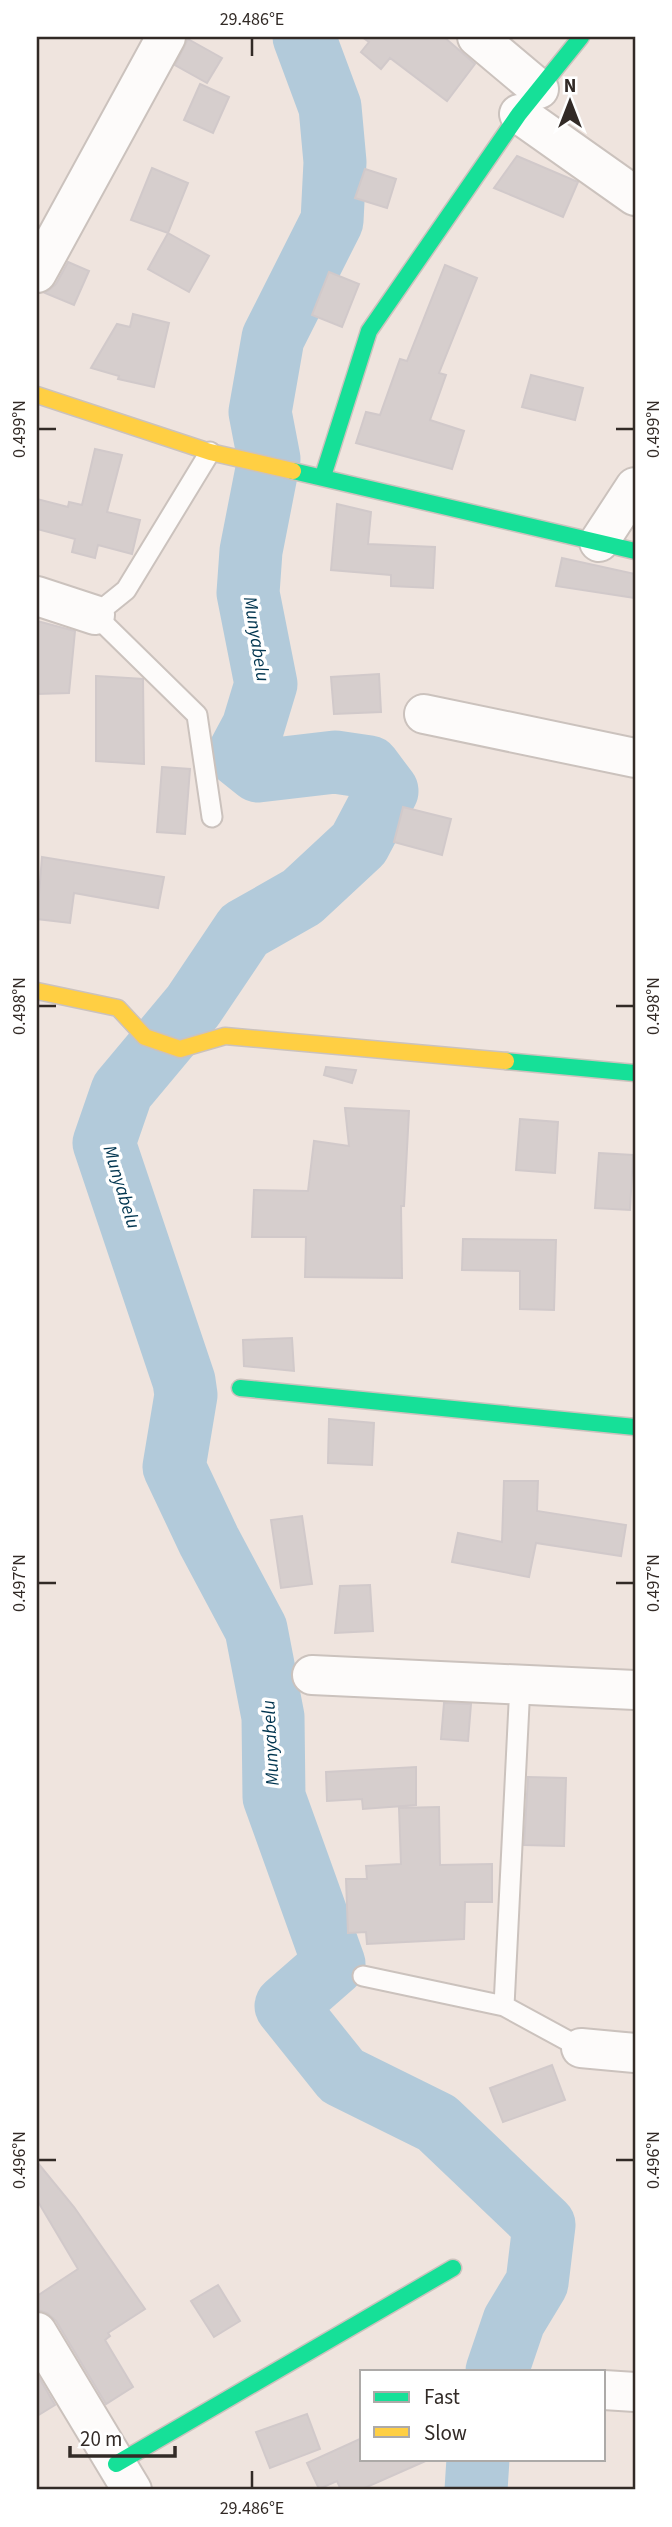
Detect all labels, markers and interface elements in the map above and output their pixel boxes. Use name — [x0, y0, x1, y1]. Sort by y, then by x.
text: 29.486°E — [220, 7, 284, 32]
north arrow — [536, 66, 606, 136]
text: N — [564, 73, 576, 100]
text: 0.499°N — [7, 400, 32, 458]
text: 0.499°N — [641, 400, 666, 458]
water label: Munyabelu — [236, 595, 276, 684]
text: 0.498°N — [7, 977, 32, 1035]
text: 0.498°N — [641, 977, 666, 1035]
water label: Munyabelu — [96, 1142, 146, 1232]
text: 0.497°N — [7, 1554, 32, 1612]
text: 0.497°N — [641, 1554, 666, 1612]
water label: Munyabelu — [255, 1699, 287, 1787]
text: 0.496°N — [7, 2131, 32, 2189]
text: 0.496°N — [641, 2131, 666, 2189]
legend — [360, 2370, 606, 2460]
text: Fast — [424, 2382, 460, 2412]
scale bar — [70, 2415, 175, 2459]
text: Slow — [424, 2418, 467, 2448]
text: 20 m — [80, 2424, 122, 2454]
text: 29.486°E — [220, 2496, 284, 2521]

